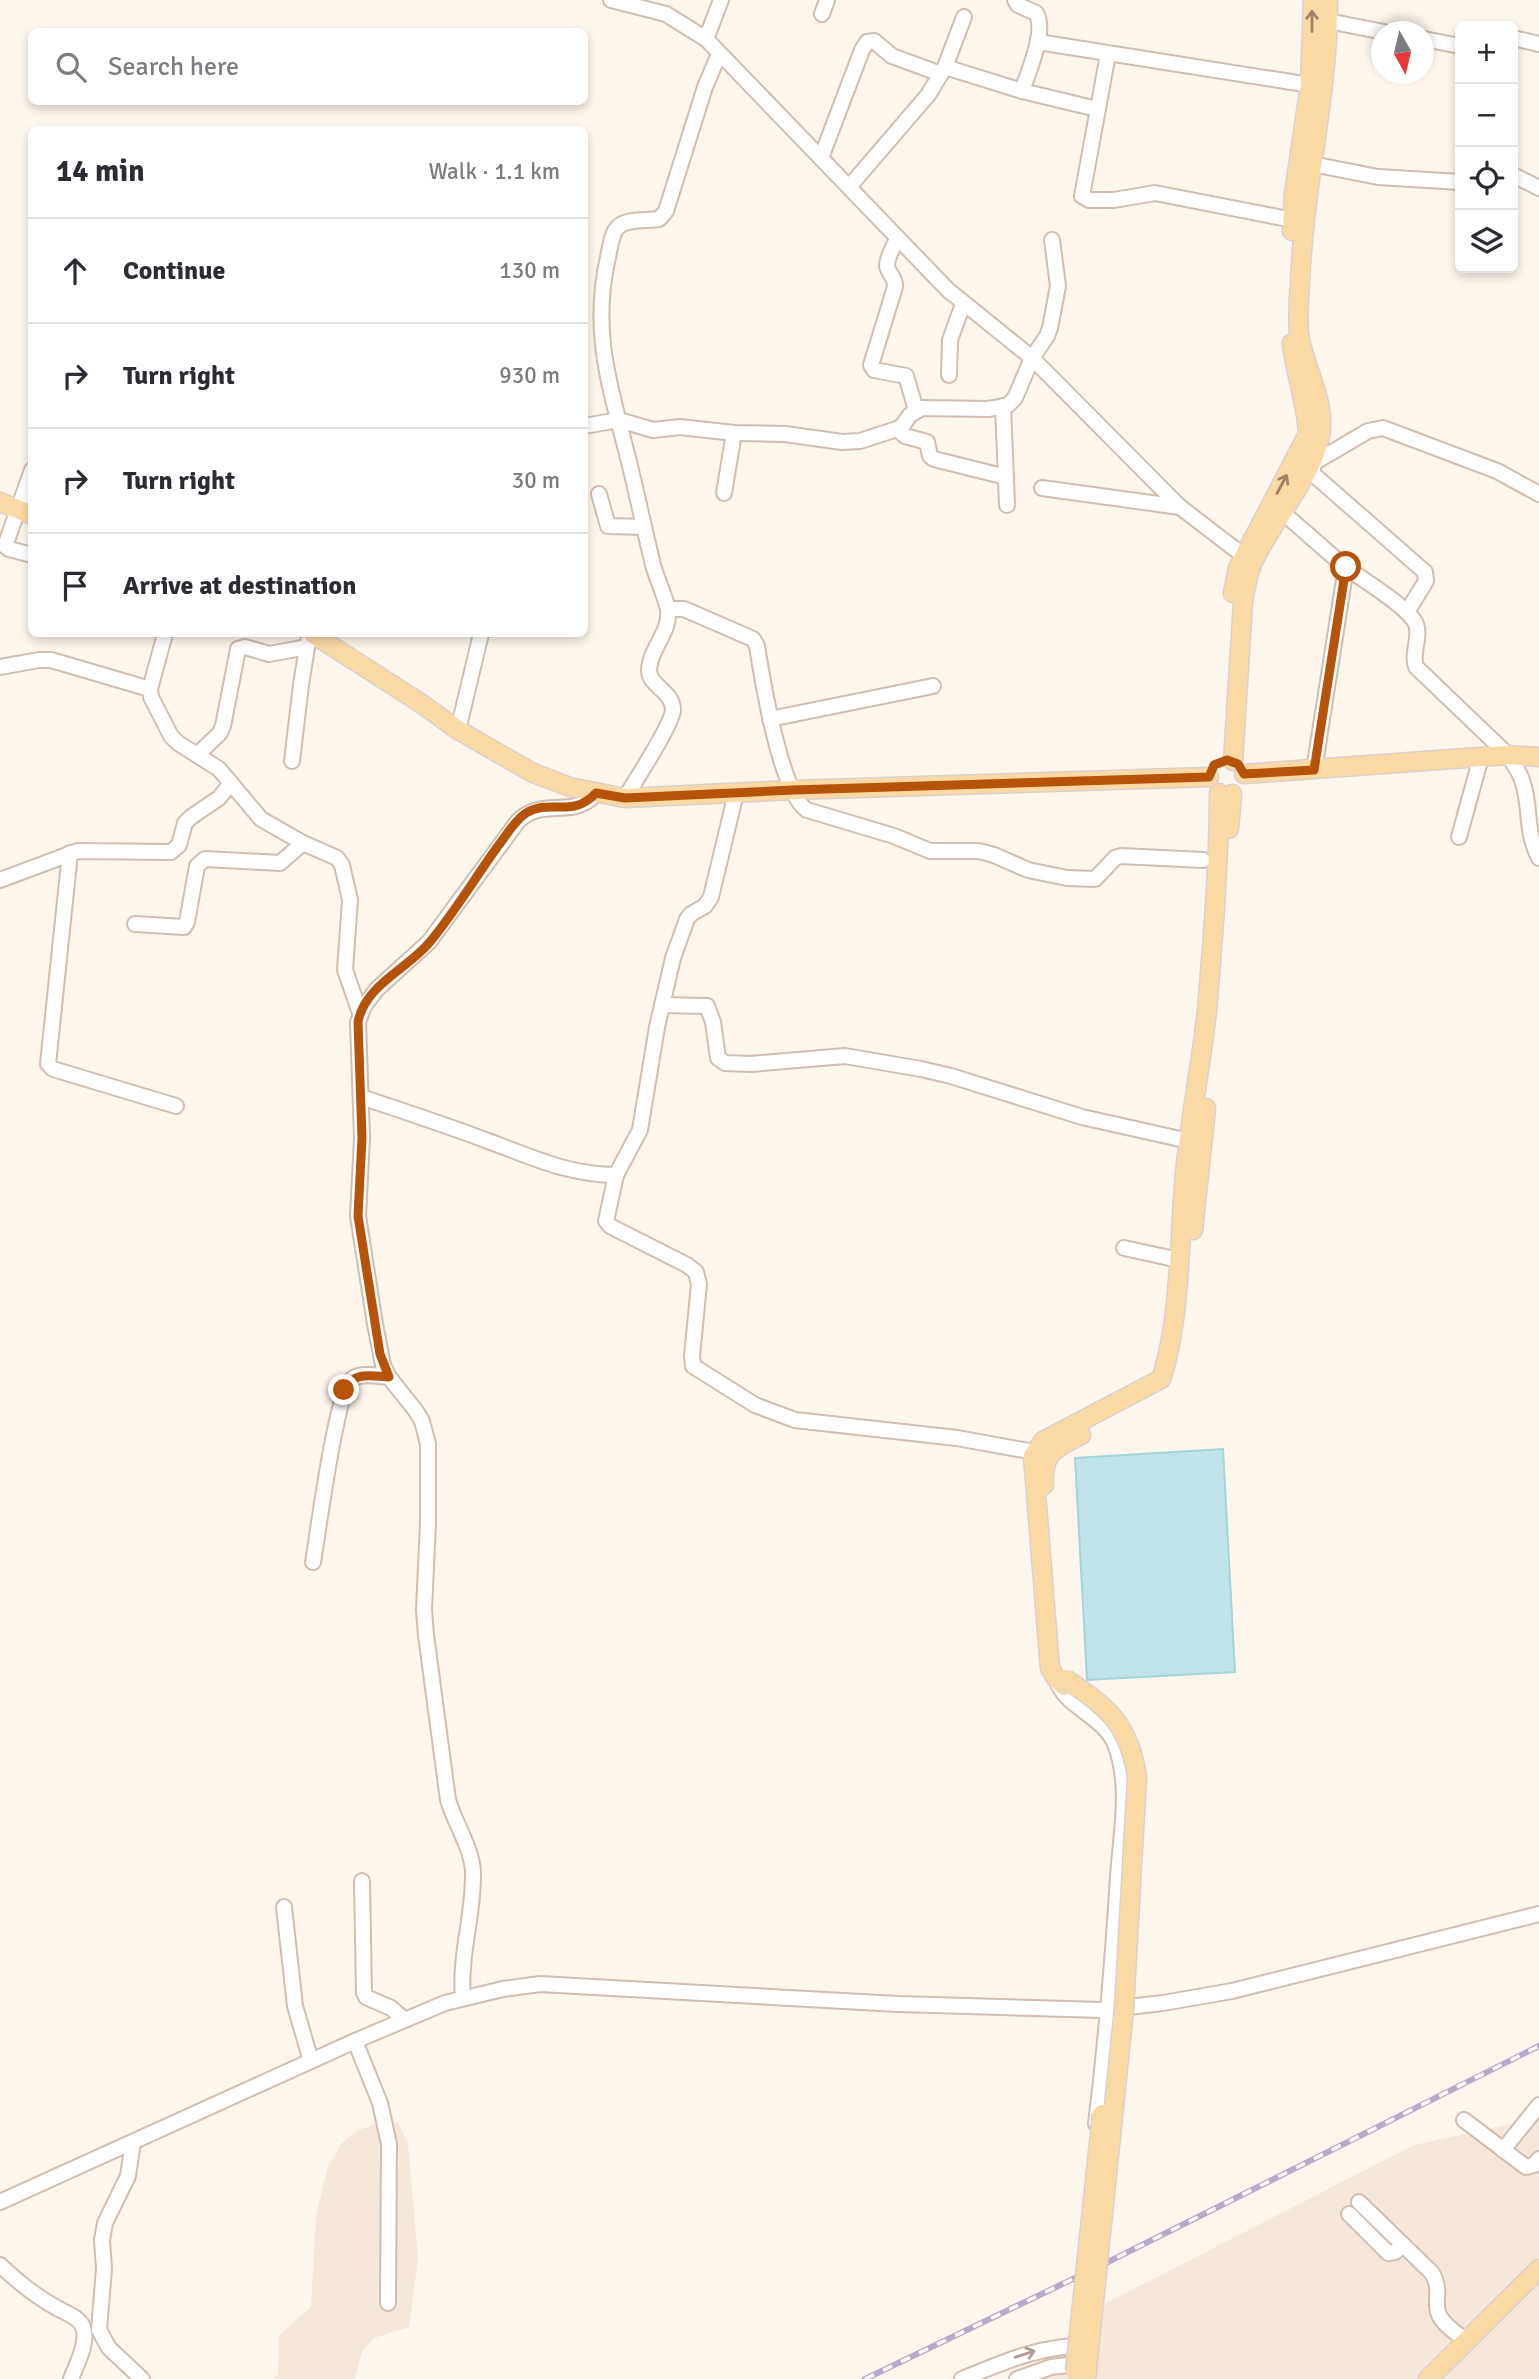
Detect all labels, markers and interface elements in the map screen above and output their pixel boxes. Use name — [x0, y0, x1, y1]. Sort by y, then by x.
one-way arrow — [1305, 10, 1319, 33]
north arrow — [1371, 21, 1434, 84]
map controls — [1455, 21, 1518, 273]
button: + — [1455, 21, 1518, 84]
search box — [28, 28, 588, 105]
icon: search — [52, 48, 90, 86]
text: Search here — [108, 51, 239, 83]
button: − — [1455, 84, 1518, 147]
button: locate — [1455, 147, 1518, 210]
text: 14 min — [56, 153, 145, 190]
text: Walk · 1.1 km — [428, 157, 560, 186]
button: layers — [1455, 210, 1518, 273]
icon: ahead — [56, 252, 94, 290]
text: Continue — [123, 255, 225, 287]
text: 130 m — [499, 256, 560, 285]
icon: right — [56, 357, 94, 395]
text: Turn right — [123, 360, 235, 392]
text: 930 m — [499, 361, 560, 390]
icon: right — [56, 462, 94, 500]
text: Turn right — [123, 465, 235, 497]
text: 30 m — [512, 466, 560, 495]
one-way arrow — [1275, 474, 1289, 494]
route start — [1330, 551, 1361, 582]
icon: arrive — [56, 567, 94, 605]
text: Arrive at destination — [123, 570, 356, 602]
route end — [328, 1374, 359, 1405]
one-way arrow — [1014, 2347, 1036, 2359]

